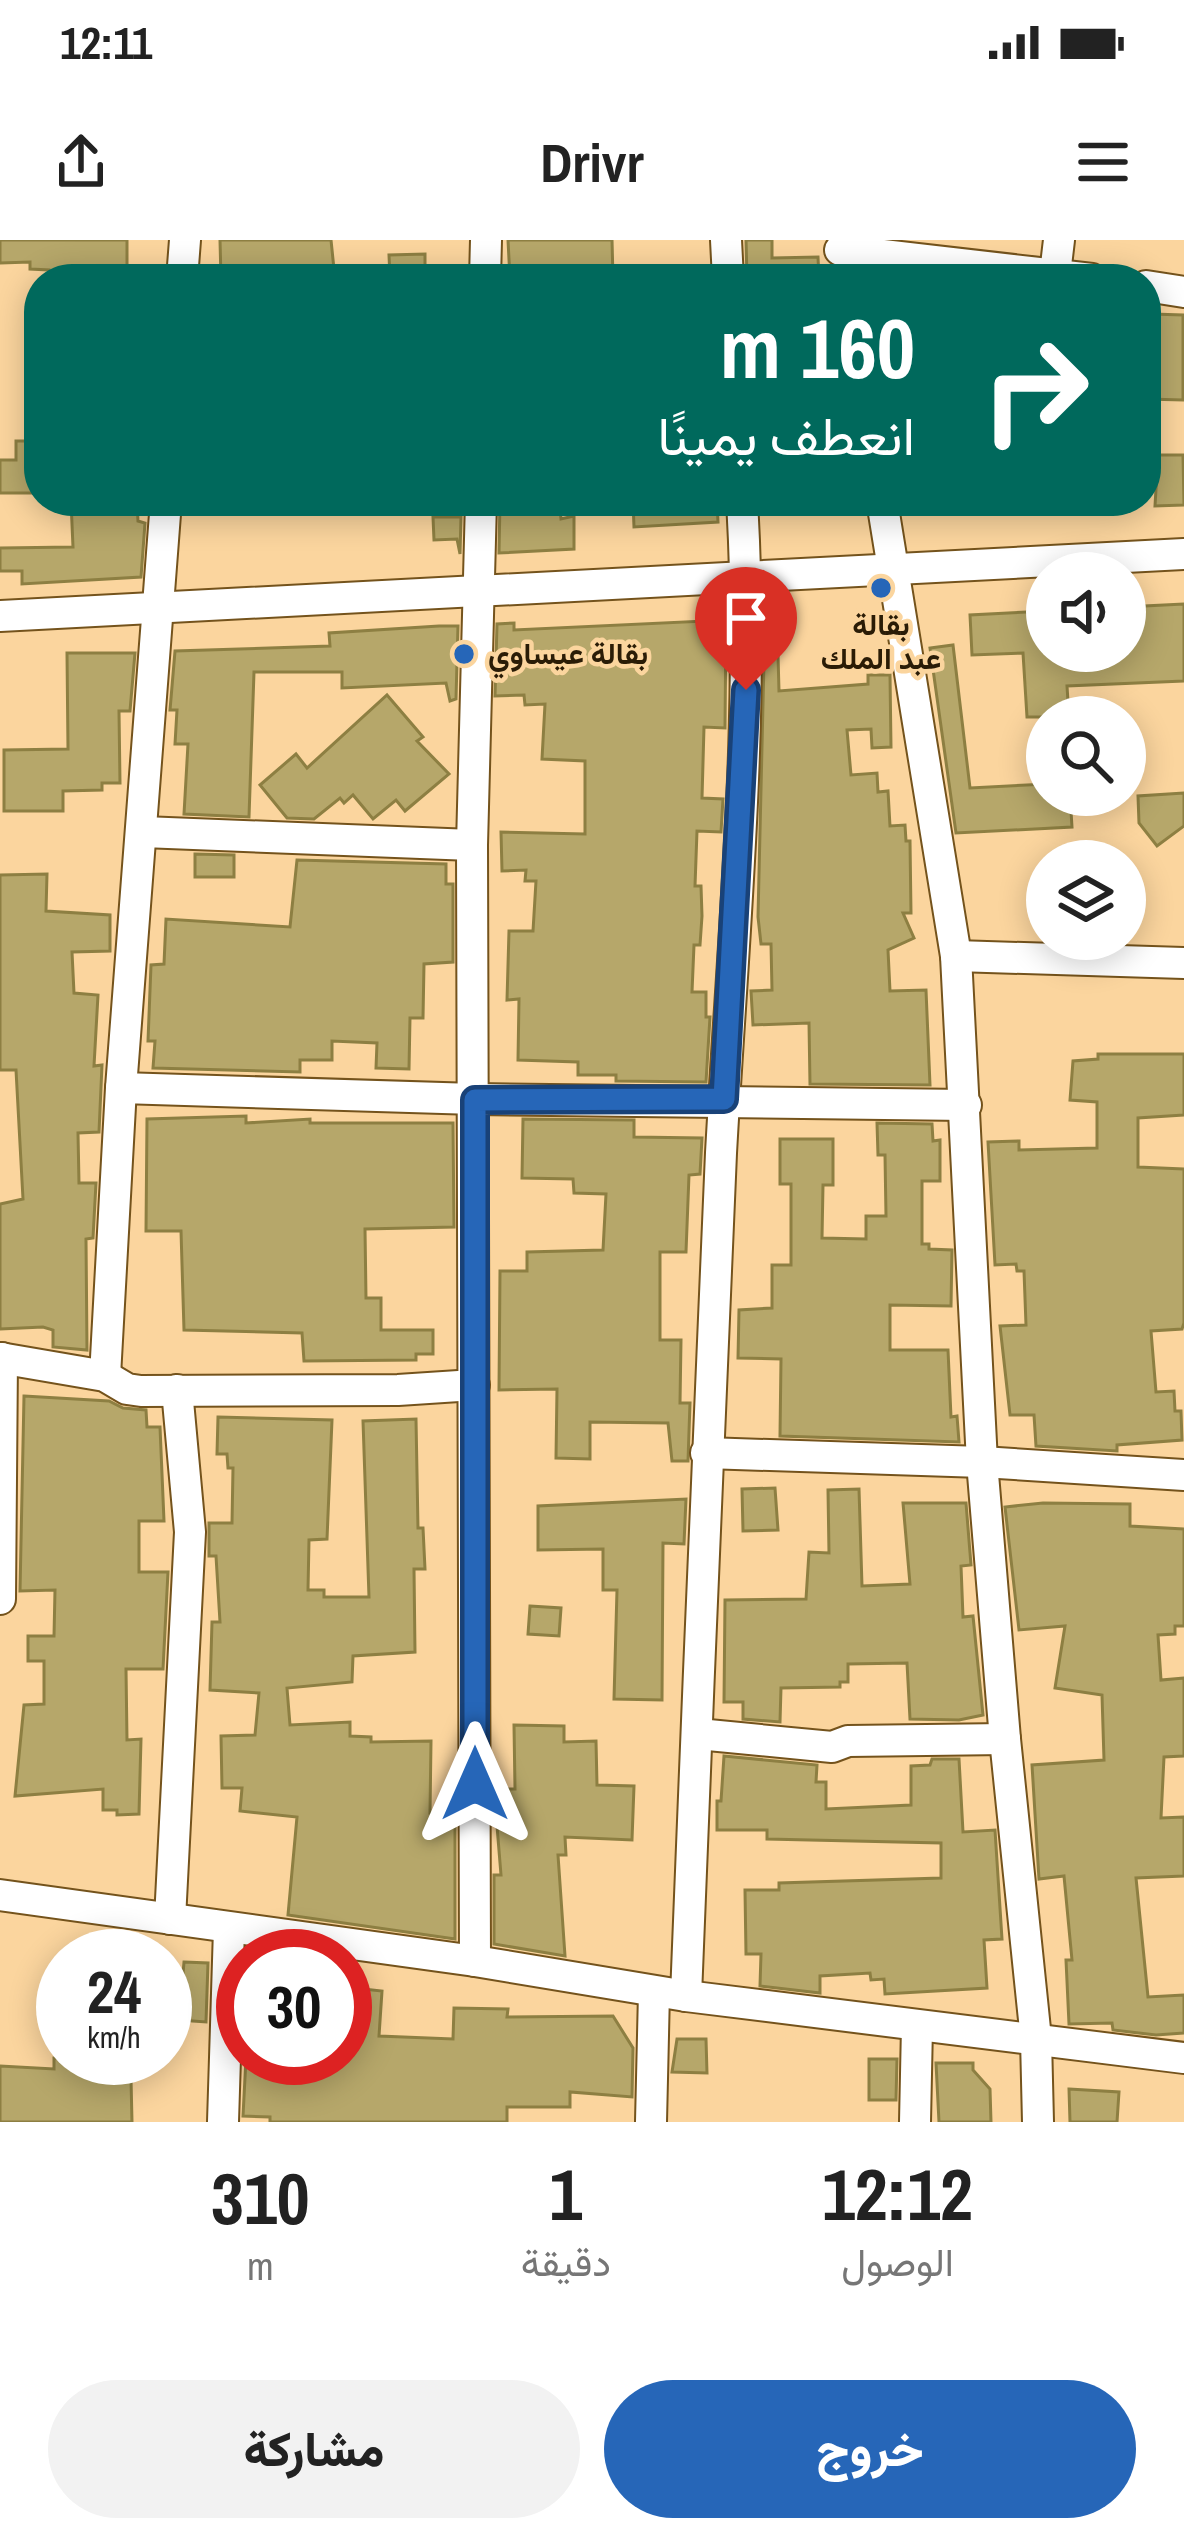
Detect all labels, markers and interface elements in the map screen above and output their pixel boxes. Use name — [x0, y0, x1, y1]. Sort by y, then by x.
text: 12:11 — [60, 12, 152, 73]
text: Drivr — [540, 126, 644, 199]
icon: share — [48, 129, 114, 195]
icon: menu — [1070, 129, 1136, 195]
text: 160 m — [720, 291, 915, 404]
icon: right — [957, 312, 1113, 468]
text: انعطف يمينًا — [658, 399, 915, 472]
map controls — [1026, 552, 1146, 960]
button: sound — [1026, 552, 1146, 672]
pin — [695, 567, 797, 690]
marker: بقالة عبد الملك — [868, 575, 894, 601]
icon: arrive — [713, 585, 779, 651]
place label: بقالة عبد الملك — [821, 604, 941, 678]
place label: بقالة عيساوي — [488, 633, 648, 679]
marker: بقالة عيساوي — [451, 641, 477, 667]
button: search — [1026, 696, 1146, 816]
button: layers — [1026, 840, 1146, 960]
position arrow — [412, 1721, 538, 1847]
speed limit sign: 30 — [216, 1929, 372, 2085]
text: 24 — [87, 1951, 141, 2032]
text: km/h — [87, 2017, 141, 2057]
text: 1 — [549, 2145, 582, 2242]
text: 12:12 — [822, 2145, 973, 2242]
text: 310 — [211, 2149, 310, 2246]
text: دقيقة — [521, 2236, 611, 2288]
text: الوصول — [841, 2236, 954, 2288]
text: m — [247, 2240, 274, 2292]
button: مشاركة — [48, 2380, 580, 2518]
button: خروج — [604, 2380, 1136, 2518]

